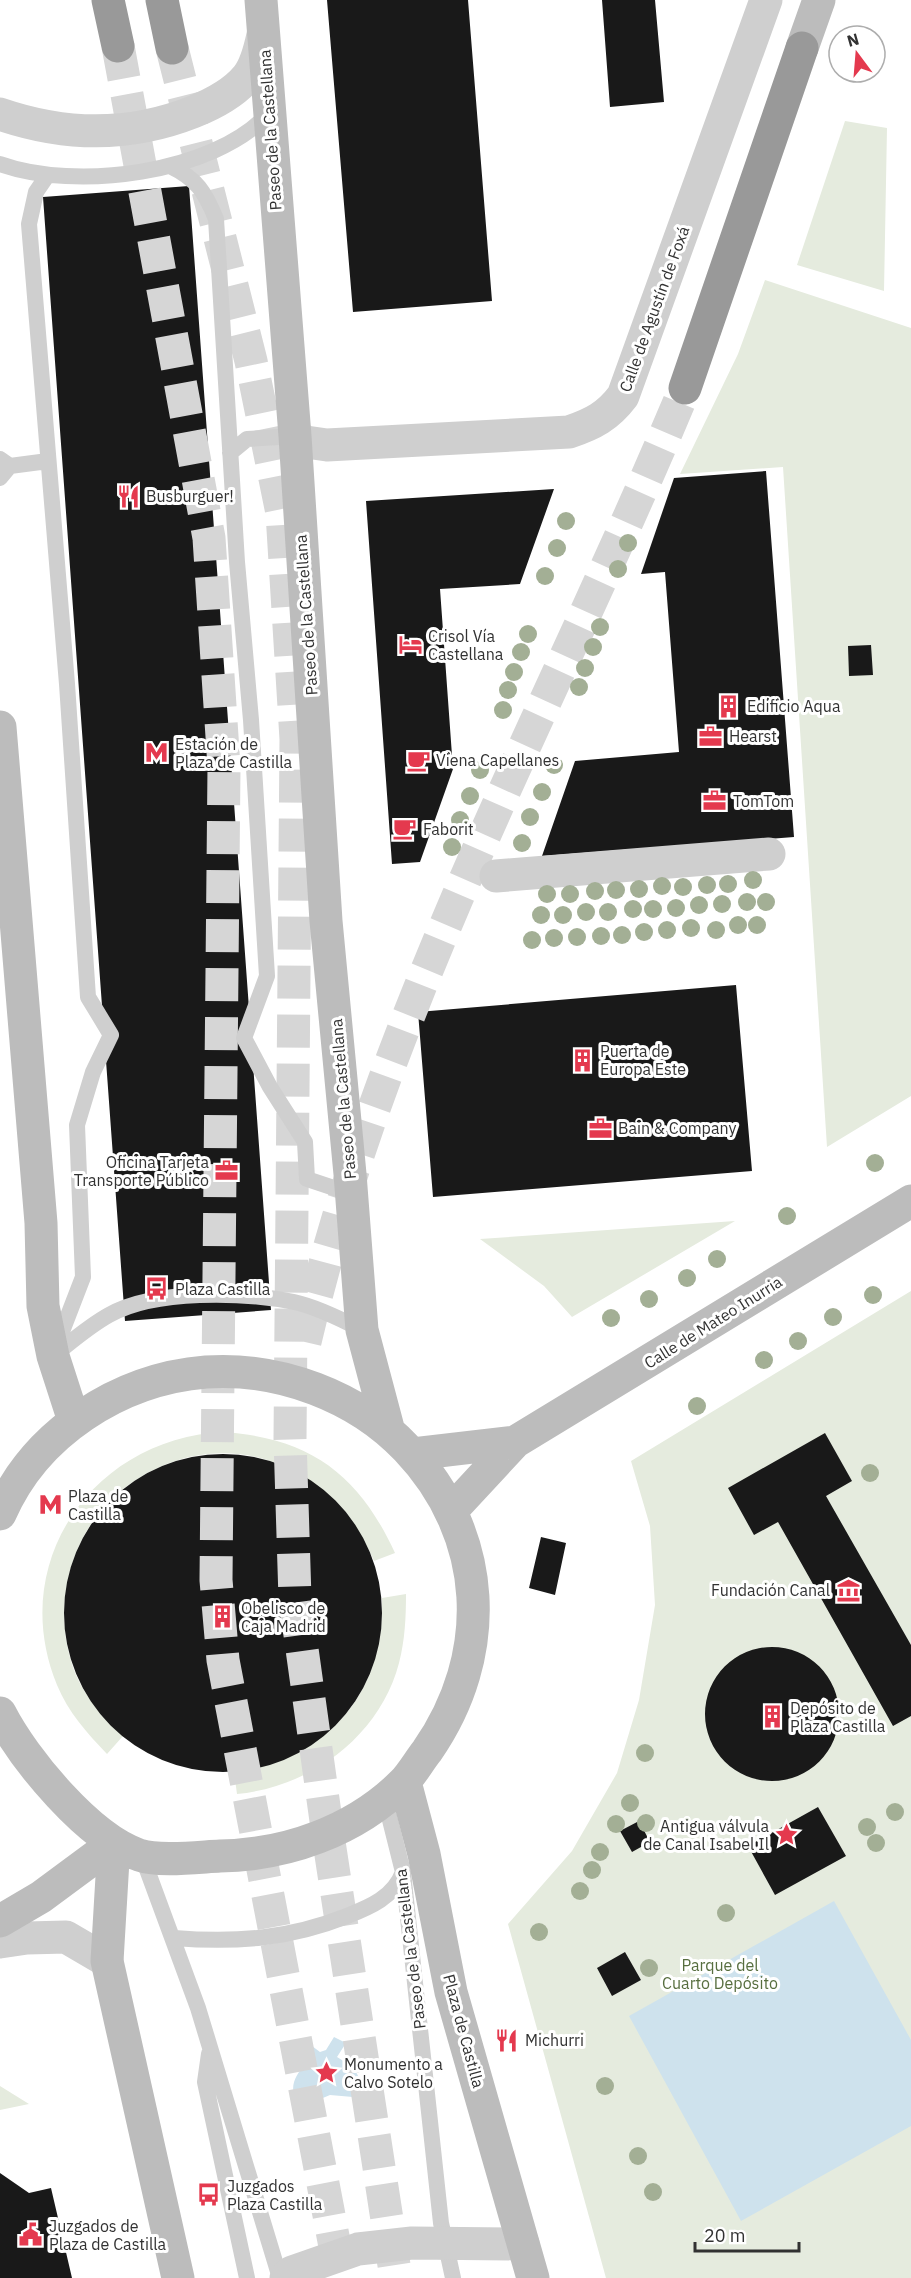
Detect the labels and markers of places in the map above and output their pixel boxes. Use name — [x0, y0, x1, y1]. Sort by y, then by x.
restaurant icon: Busburguer! — [115, 483, 141, 509]
place label: Busburguer! — [146, 486, 234, 506]
place label: Crisol Vía Castellana — [428, 626, 504, 664]
hotel icon: Crisol Vía Castellana — [397, 632, 423, 658]
building icon: Edificio Aqua — [716, 693, 742, 719]
place label: Edificio Aqua — [747, 696, 841, 716]
office icon: Hearst — [698, 723, 724, 749]
place label: Hearst — [729, 726, 777, 746]
place label: Estación de Plaza de Castilla — [175, 734, 293, 772]
metro station icon: Estación de Plaza de Castilla — [144, 740, 170, 766]
cafe icon: Viena Capellanes — [405, 747, 431, 773]
place label: Viena Capellanes — [436, 750, 559, 770]
office icon: TomTom — [702, 788, 728, 814]
place label: TomTom — [733, 791, 794, 811]
cafe icon: Faborit — [392, 816, 418, 842]
place label: Faborit — [423, 819, 474, 839]
place label: Puerta de Europa Este — [600, 1041, 686, 1079]
building icon: Puerta de Europa Este — [569, 1047, 595, 1073]
office icon: Bain & Company — [587, 1115, 613, 1141]
place label: Bain & Company — [618, 1118, 736, 1138]
place label: Oficina Tarjeta Transporte Público — [74, 1152, 209, 1190]
office icon: Oficina Tarjeta Transporte Público — [214, 1158, 240, 1184]
bus stop icon: Plaza Castilla — [144, 1276, 170, 1302]
place label: Plaza Castilla — [175, 1279, 271, 1299]
place label: Plaza de Castilla — [68, 1486, 129, 1524]
metro station icon: Plaza de Castilla — [37, 1492, 63, 1518]
museum icon: Fundación Canal — [835, 1577, 861, 1603]
place label: Fundación Canal — [711, 1580, 830, 1600]
place label: Obelisco de Caja Madrid — [241, 1598, 326, 1636]
building icon: Obelisco de Caja Madrid — [210, 1604, 236, 1630]
place label: Depósito de Plaza Castilla — [790, 1698, 886, 1736]
building icon: Depósito de Plaza Castilla — [759, 1704, 785, 1730]
place label: Antigua válvula de Canal Isabel Il — [643, 1816, 769, 1854]
place icon: Antigua válvula de Canal Isabel Il — [774, 1822, 800, 1848]
restaurant icon: Michurri — [494, 2027, 520, 2053]
place label: Michurri — [525, 2030, 584, 2050]
place label: Monumento a Calvo Sotelo — [344, 2054, 443, 2092]
place icon: Monumento a Calvo Sotelo — [313, 2060, 339, 2086]
place label: Juzgados Plaza Castilla — [227, 2176, 323, 2214]
bus stop icon: Juzgados Plaza Castilla — [196, 2182, 222, 2208]
place label: Juzgados de Plaza de Castilla — [49, 2216, 167, 2254]
public building icon: Juzgados de Plaza de Castilla — [18, 2222, 44, 2248]

